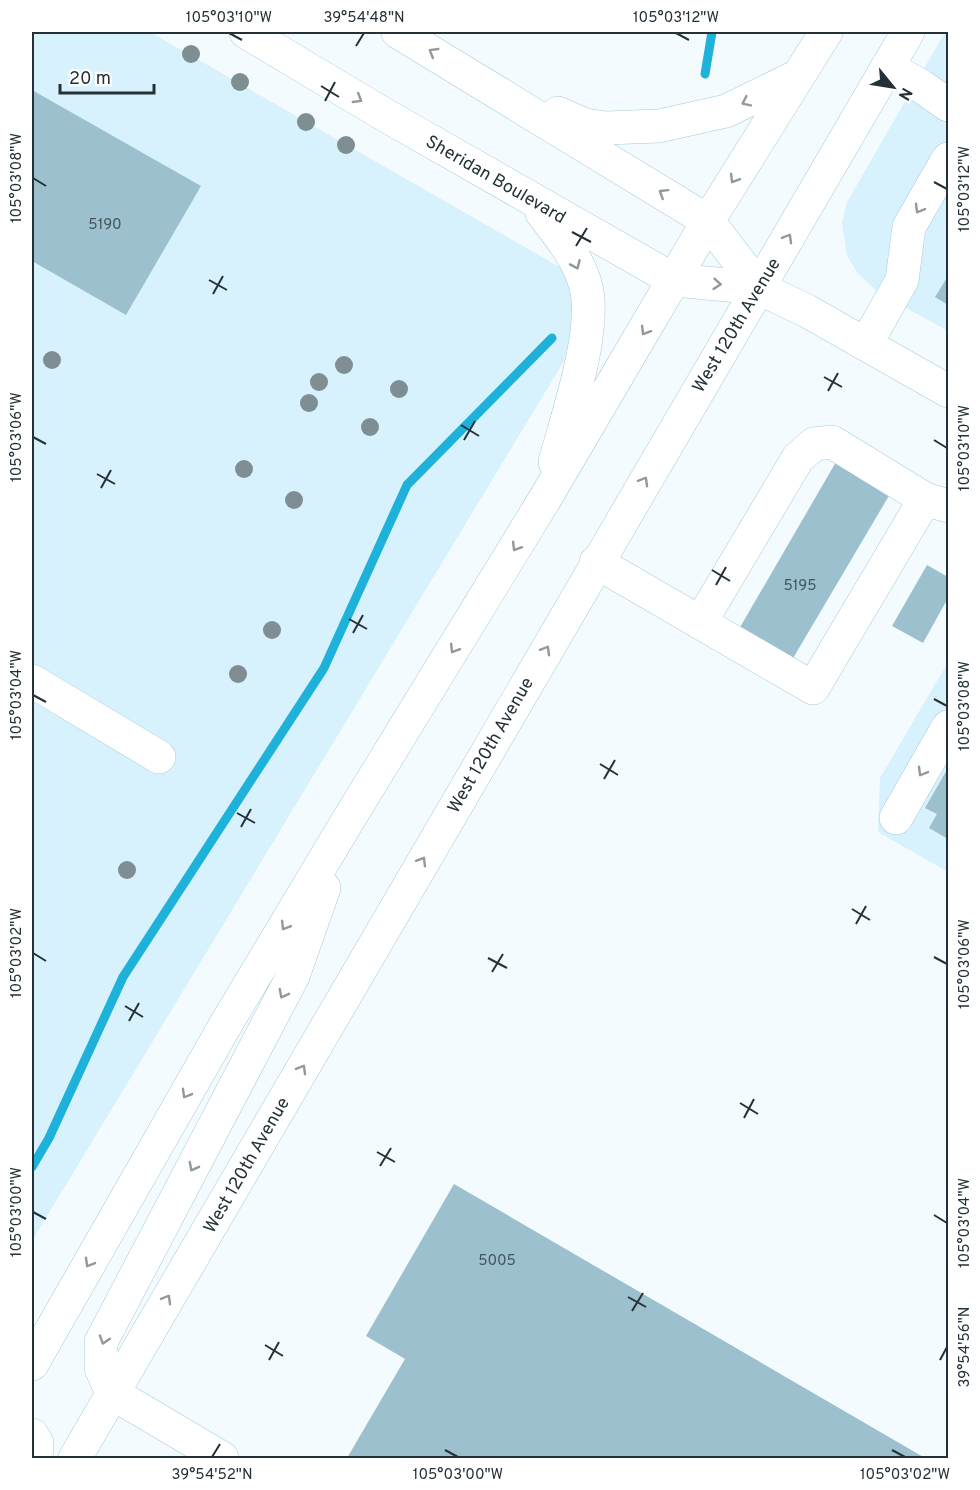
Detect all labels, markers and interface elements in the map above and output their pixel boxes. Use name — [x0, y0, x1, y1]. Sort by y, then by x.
text: 105°03'10"W — [186, 9, 272, 28]
text: 39°54'48"N — [323, 9, 405, 28]
text: 105°03'12"W — [633, 9, 719, 28]
one-way arrow — [429, 48, 439, 60]
scale bar — [60, 57, 154, 95]
north arrow — [863, 57, 923, 117]
text: 20 m — [69, 68, 111, 91]
text: N — [893, 84, 916, 103]
one-way arrow — [352, 92, 362, 103]
one-way arrow — [741, 94, 752, 106]
street label: Sheridan Boulevard — [421, 131, 569, 230]
text: 105°03'08"W — [8, 133, 27, 223]
text: 105°03'12"W — [956, 146, 975, 232]
one-way arrow — [730, 173, 742, 183]
one-way arrow — [659, 188, 669, 200]
one-way arrow — [915, 203, 926, 213]
house number: 5190 — [88, 216, 122, 235]
one-way arrow — [781, 233, 792, 244]
street label: West 120th Avenue — [688, 254, 787, 397]
one-way arrow — [569, 258, 581, 269]
one-way arrow — [712, 277, 721, 290]
one-way arrow — [641, 325, 652, 335]
text: 105°03'06"W — [8, 392, 27, 482]
text: 105°03'10"W — [956, 405, 975, 491]
one-way arrow — [637, 477, 648, 487]
one-way arrow — [511, 541, 523, 551]
house number: 5195 — [783, 577, 817, 596]
one-way arrow — [449, 643, 461, 653]
one-way arrow — [539, 645, 550, 656]
text: 105°03'04"W — [8, 650, 27, 740]
text: 105°03'08"W — [956, 661, 975, 751]
street label: West 120th Avenue — [443, 674, 540, 818]
one-way arrow — [918, 766, 930, 776]
one-way arrow — [415, 857, 427, 867]
text: 105°03'02"W — [8, 908, 27, 998]
text: 105°03'06"W — [956, 919, 975, 1009]
one-way arrow — [281, 920, 292, 930]
one-way arrow — [279, 988, 290, 999]
one-way arrow — [295, 1065, 306, 1075]
one-way arrow — [182, 1088, 193, 1098]
street label: West 120th Avenue — [199, 1094, 296, 1238]
one-way arrow — [189, 1161, 200, 1171]
text: 105°03'00"W — [8, 1167, 27, 1257]
text: 105°03'04"W — [956, 1178, 975, 1268]
house number: 5005 — [478, 1252, 516, 1271]
one-way arrow — [85, 1257, 96, 1267]
one-way arrow — [160, 1295, 172, 1305]
text: 39°54'56"N — [956, 1307, 975, 1387]
one-way arrow — [99, 1335, 111, 1345]
text: 39°54'52"N — [171, 1466, 253, 1485]
text: 105°03'00"W — [413, 1466, 503, 1485]
text: 105°03'02"W — [860, 1466, 950, 1485]

